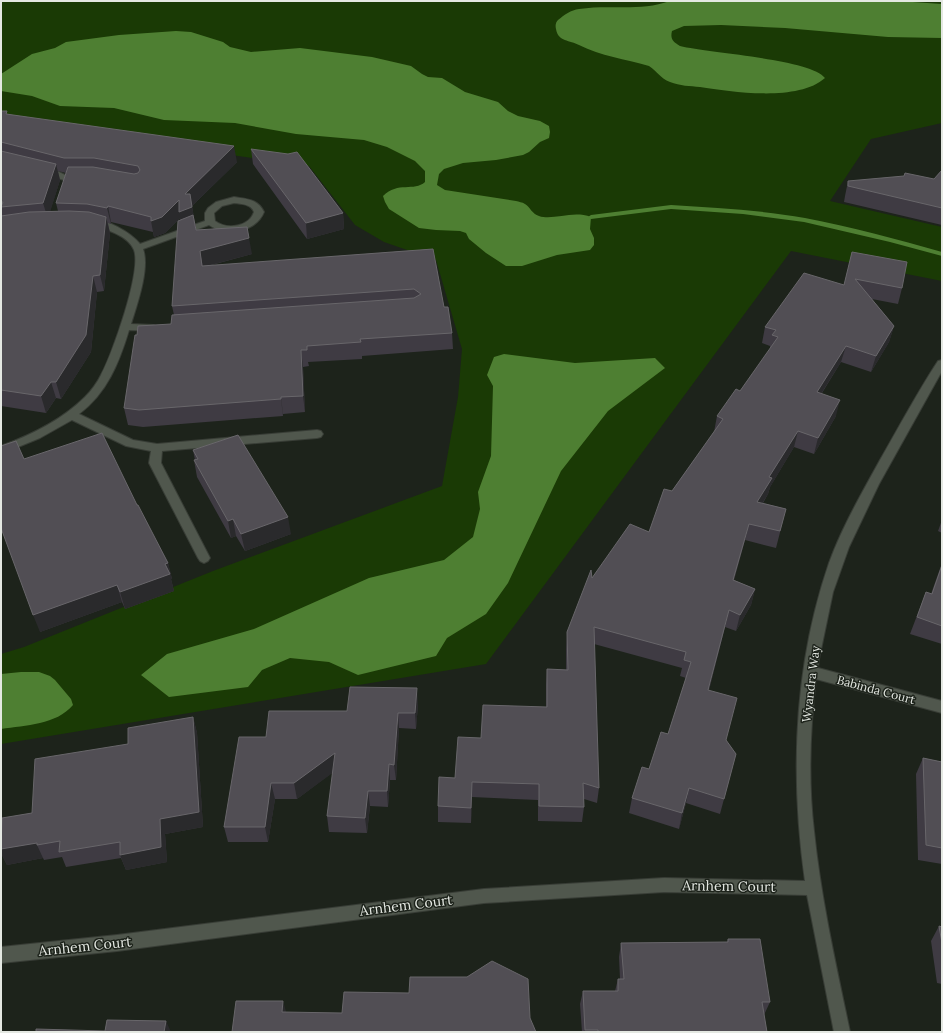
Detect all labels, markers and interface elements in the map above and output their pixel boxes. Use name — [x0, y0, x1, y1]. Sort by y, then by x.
street label: Wyandra Way — [798, 644, 823, 723]
street label: Babinda Court — [835, 672, 917, 707]
street label: Arnhem Court — [681, 876, 776, 896]
street label: Arnhem Court — [358, 890, 454, 920]
street label: Arnhem Court — [37, 932, 133, 960]

